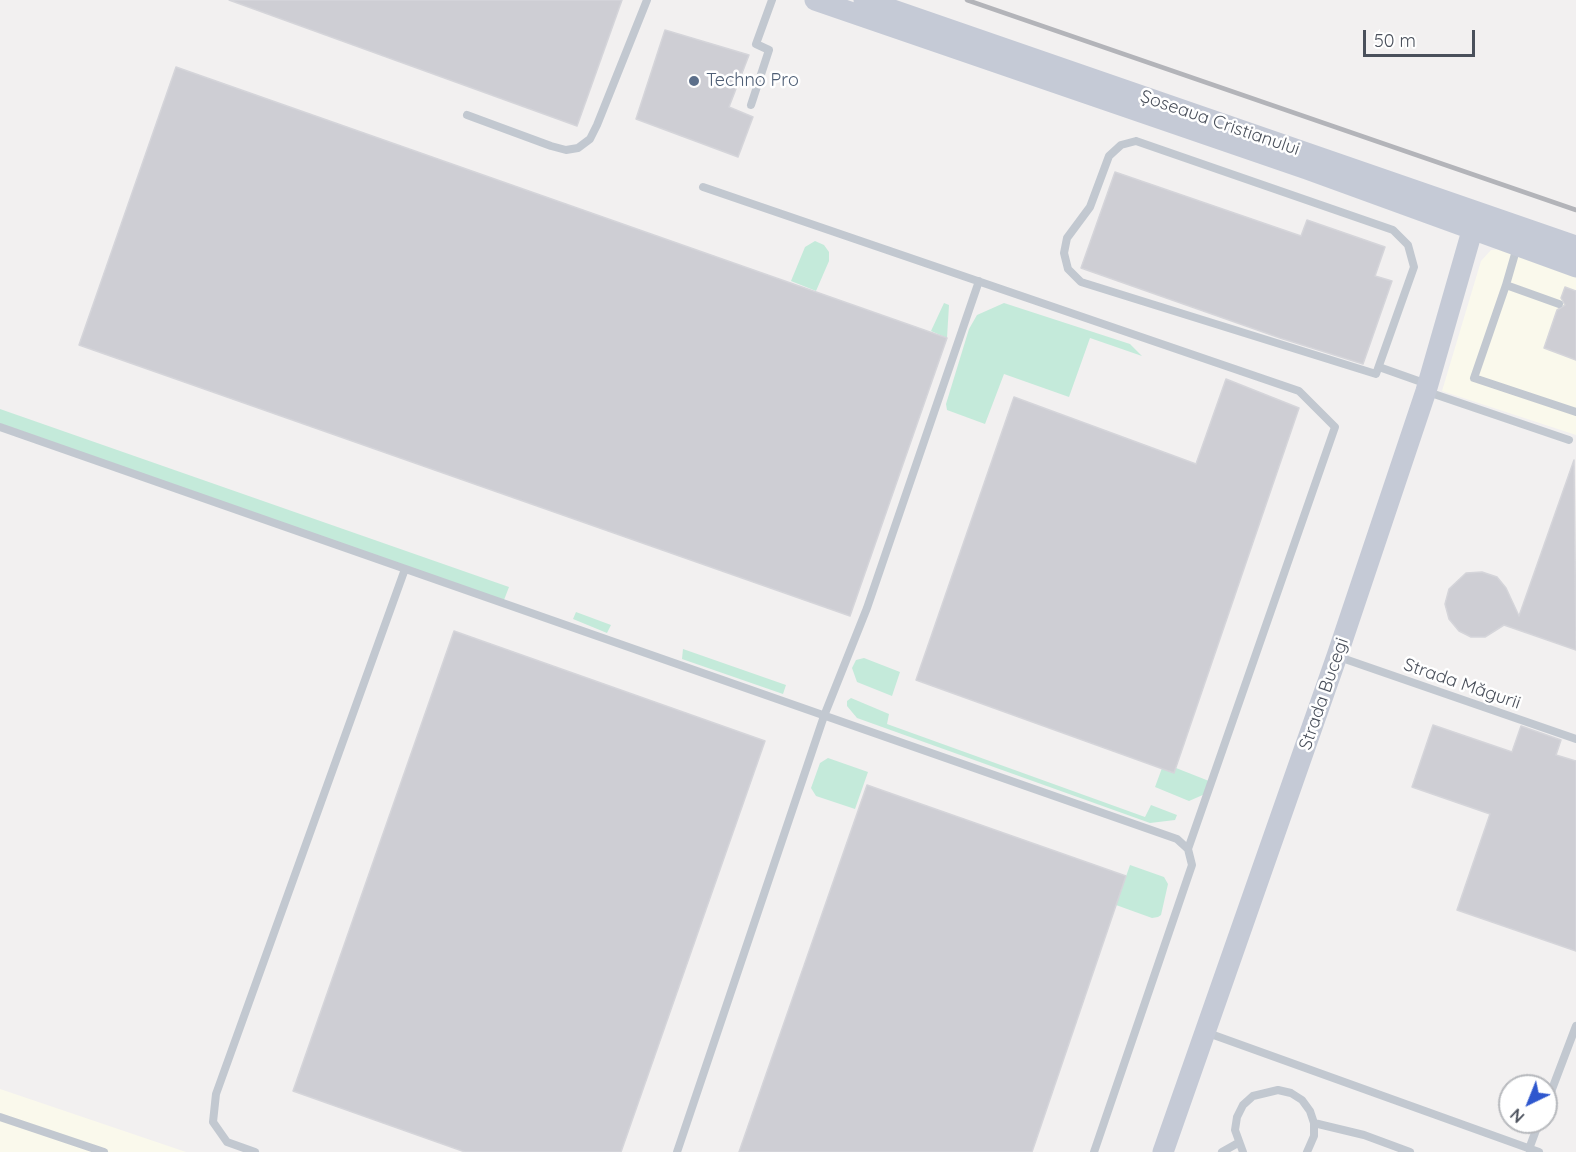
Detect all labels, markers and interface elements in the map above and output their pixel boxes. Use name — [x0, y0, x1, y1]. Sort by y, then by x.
scale bar — [1366, 18, 1478, 56]
text: 50 m — [1374, 29, 1416, 52]
place label: Techno Pro — [706, 70, 799, 92]
marker: Techno Pro — [687, 74, 701, 88]
street label: Șoseaua Cristianului — [1137, 86, 1303, 160]
street label: Strada Bucegi — [1295, 635, 1353, 753]
street label: Strada Măgurii — [1401, 654, 1523, 714]
north arrow — [1498, 1074, 1558, 1134]
text: N — [1506, 1104, 1528, 1127]

